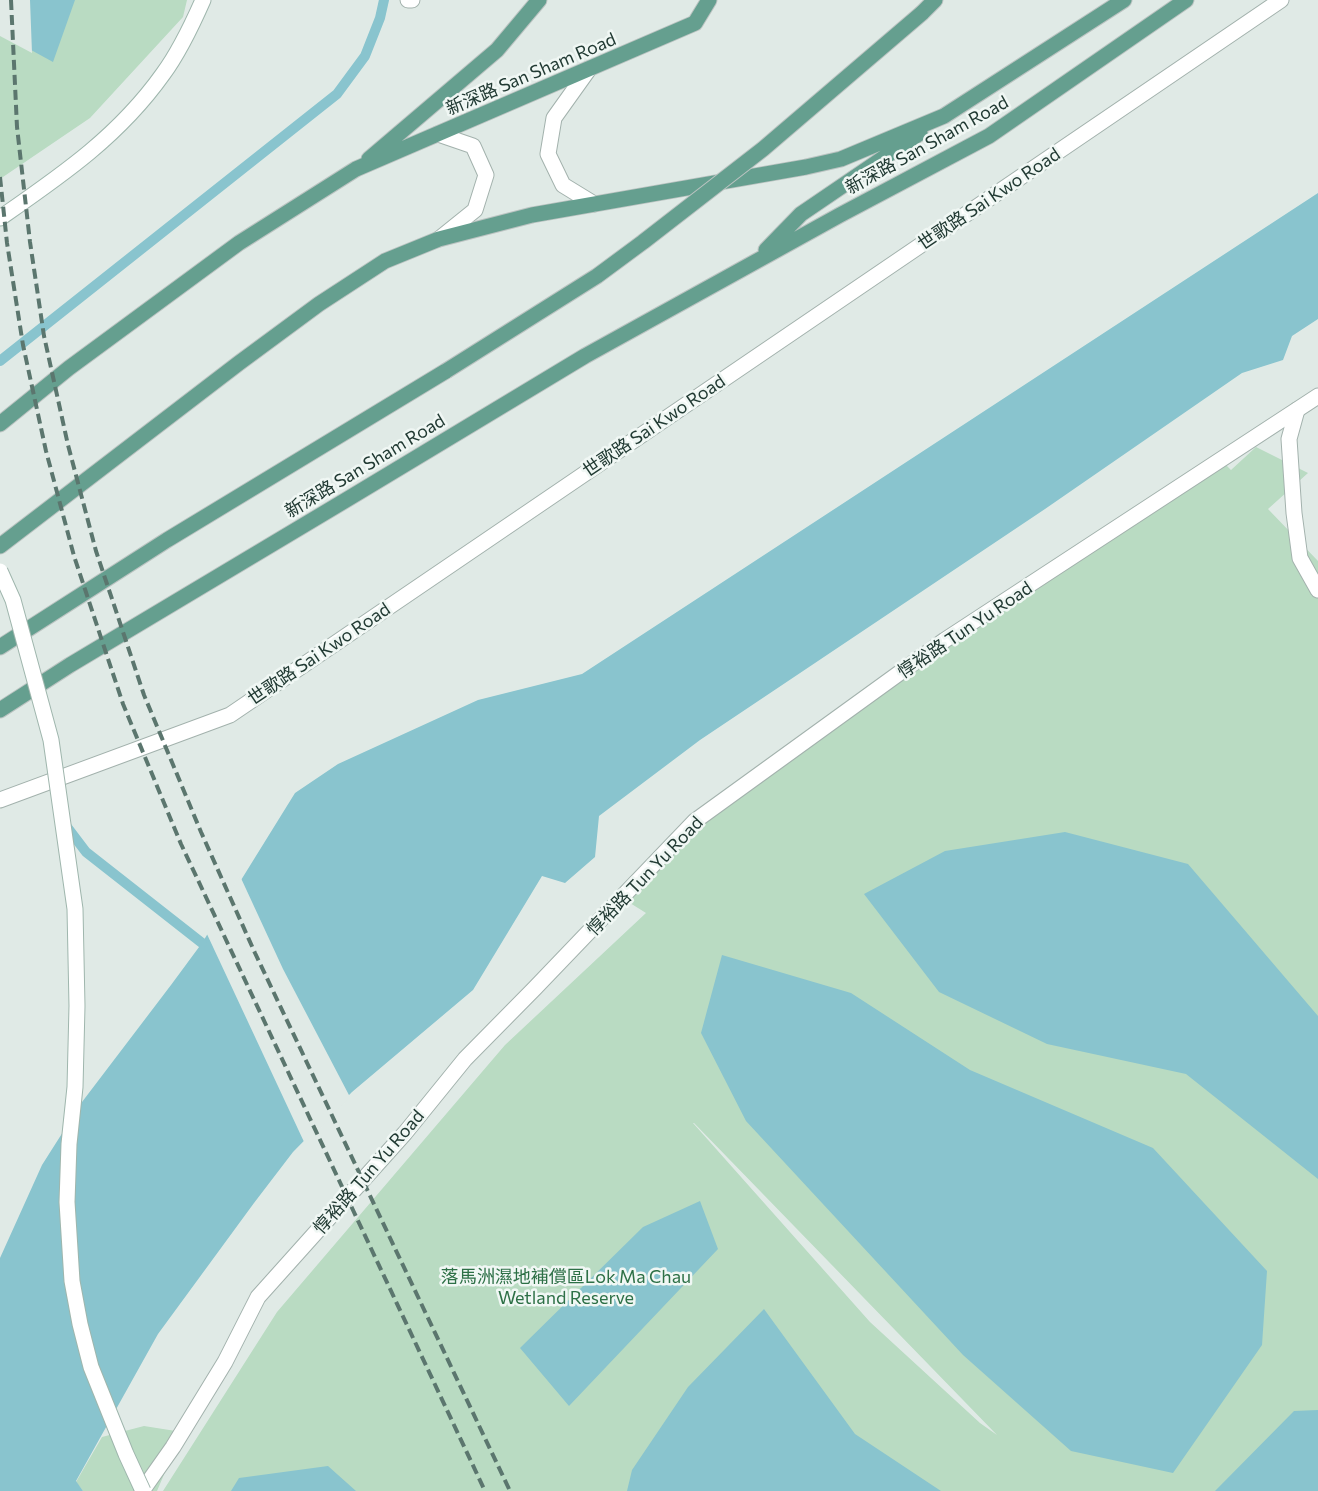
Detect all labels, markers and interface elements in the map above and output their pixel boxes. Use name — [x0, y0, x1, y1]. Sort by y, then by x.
street label: 新深路 San Sham Road — [443, 28, 619, 120]
street label: 新深路 San Sham Road — [842, 91, 1012, 199]
street label: 世歌路 Sai Kwo Road — [914, 143, 1064, 255]
street label: 世歌路 Sai Kwo Road — [579, 370, 729, 482]
street label: 新深路 San Sham Road — [281, 410, 449, 522]
street label: 惇裕路 Tun Yu Road — [894, 577, 1036, 683]
street label: 世歌路 Sai Kwo Road — [244, 598, 394, 710]
street label: 惇裕路 Tun Yu Road — [583, 812, 707, 940]
street label: 惇裕路 Tun Yu Road — [309, 1106, 429, 1238]
park label: 落馬洲濕地補償區Lok Ma Chau Wetland Reserve — [441, 1266, 691, 1308]

